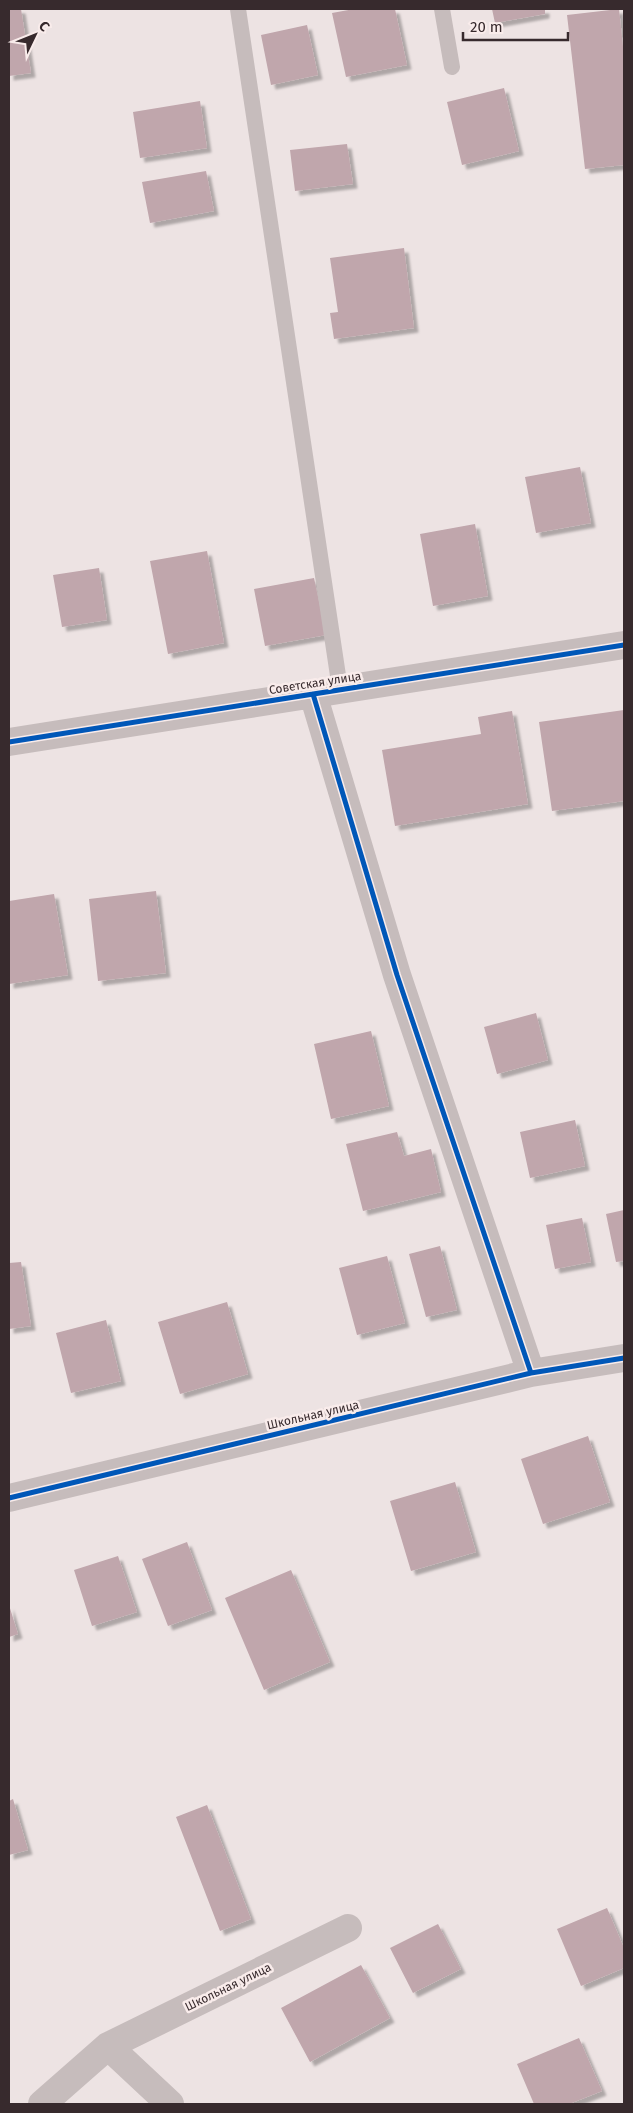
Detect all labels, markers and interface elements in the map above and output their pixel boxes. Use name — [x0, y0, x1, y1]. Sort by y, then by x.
north arrow — [10, 10, 60, 60]
scale bar — [463, 10, 568, 42]
text: С — [35, 18, 53, 35]
text: 20 m — [470, 18, 503, 36]
street label: Советская улица — [268, 669, 362, 697]
street label: Школьная улица — [266, 1398, 360, 1432]
street label: Школьная улица — [183, 1960, 273, 2014]

